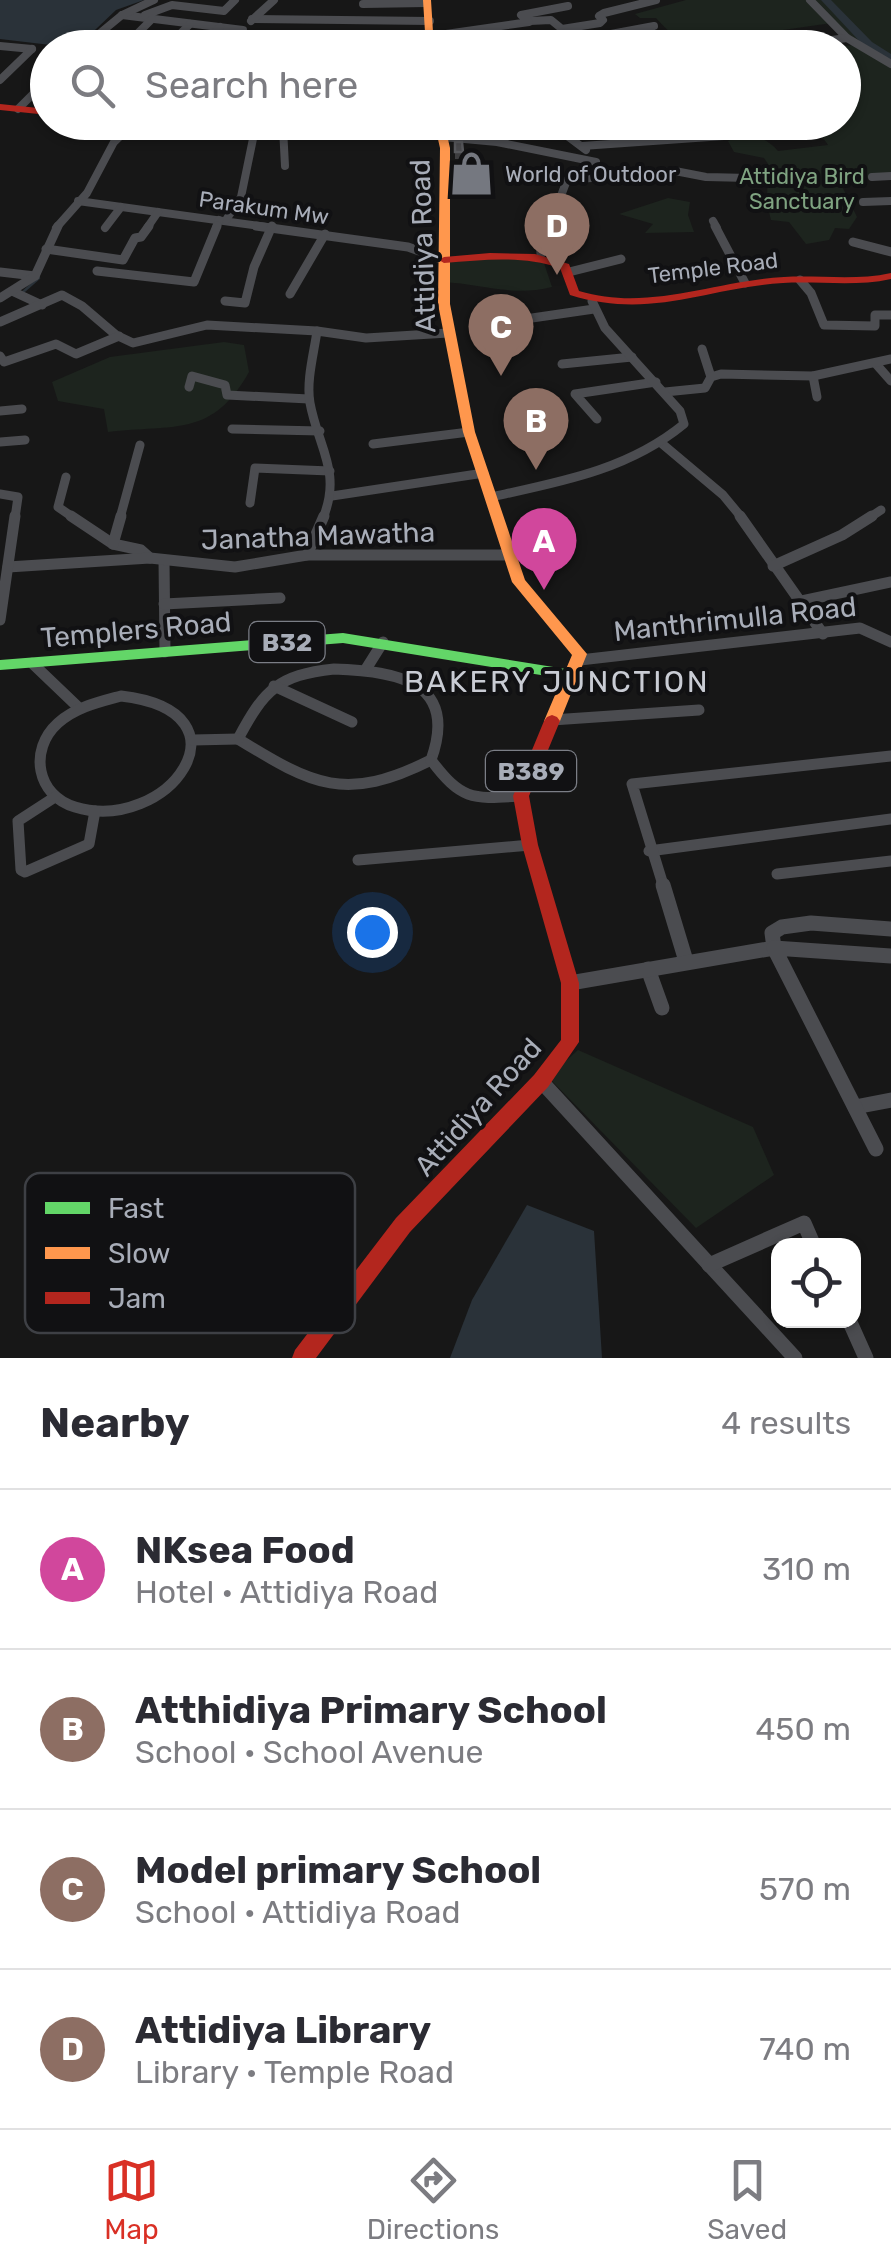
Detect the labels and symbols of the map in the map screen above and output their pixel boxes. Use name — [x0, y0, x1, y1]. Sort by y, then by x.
shop icon: World of Outdoor — [448, 150, 496, 198]
street label: Attidiya Road — [403, 159, 443, 333]
place label: World of Outdoor — [505, 161, 677, 188]
park label: Attidiya Bird Sanctuary — [739, 163, 865, 215]
street label: Parakum Mw — [197, 186, 331, 230]
pin: D — [524, 192, 590, 275]
street label: Temple Road — [646, 247, 780, 289]
pin: C — [468, 294, 534, 376]
pin: B — [504, 388, 568, 470]
pin: A — [512, 508, 576, 590]
street label: Janatha Mawatha — [200, 515, 436, 557]
street label: Manthrimulla Road — [612, 590, 858, 648]
street label: Templers Road — [39, 605, 233, 655]
road number: B32 — [250, 622, 324, 662]
district label: BAKERY JUNCTION — [404, 664, 710, 700]
road number: B389 — [486, 751, 576, 791]
your location — [347, 907, 398, 958]
street label: Attidiya Road — [408, 1031, 548, 1183]
legend — [25, 1173, 355, 1333]
text: Fast — [108, 1192, 164, 1225]
text: Slow — [108, 1237, 170, 1270]
text: Jam — [108, 1282, 166, 1315]

